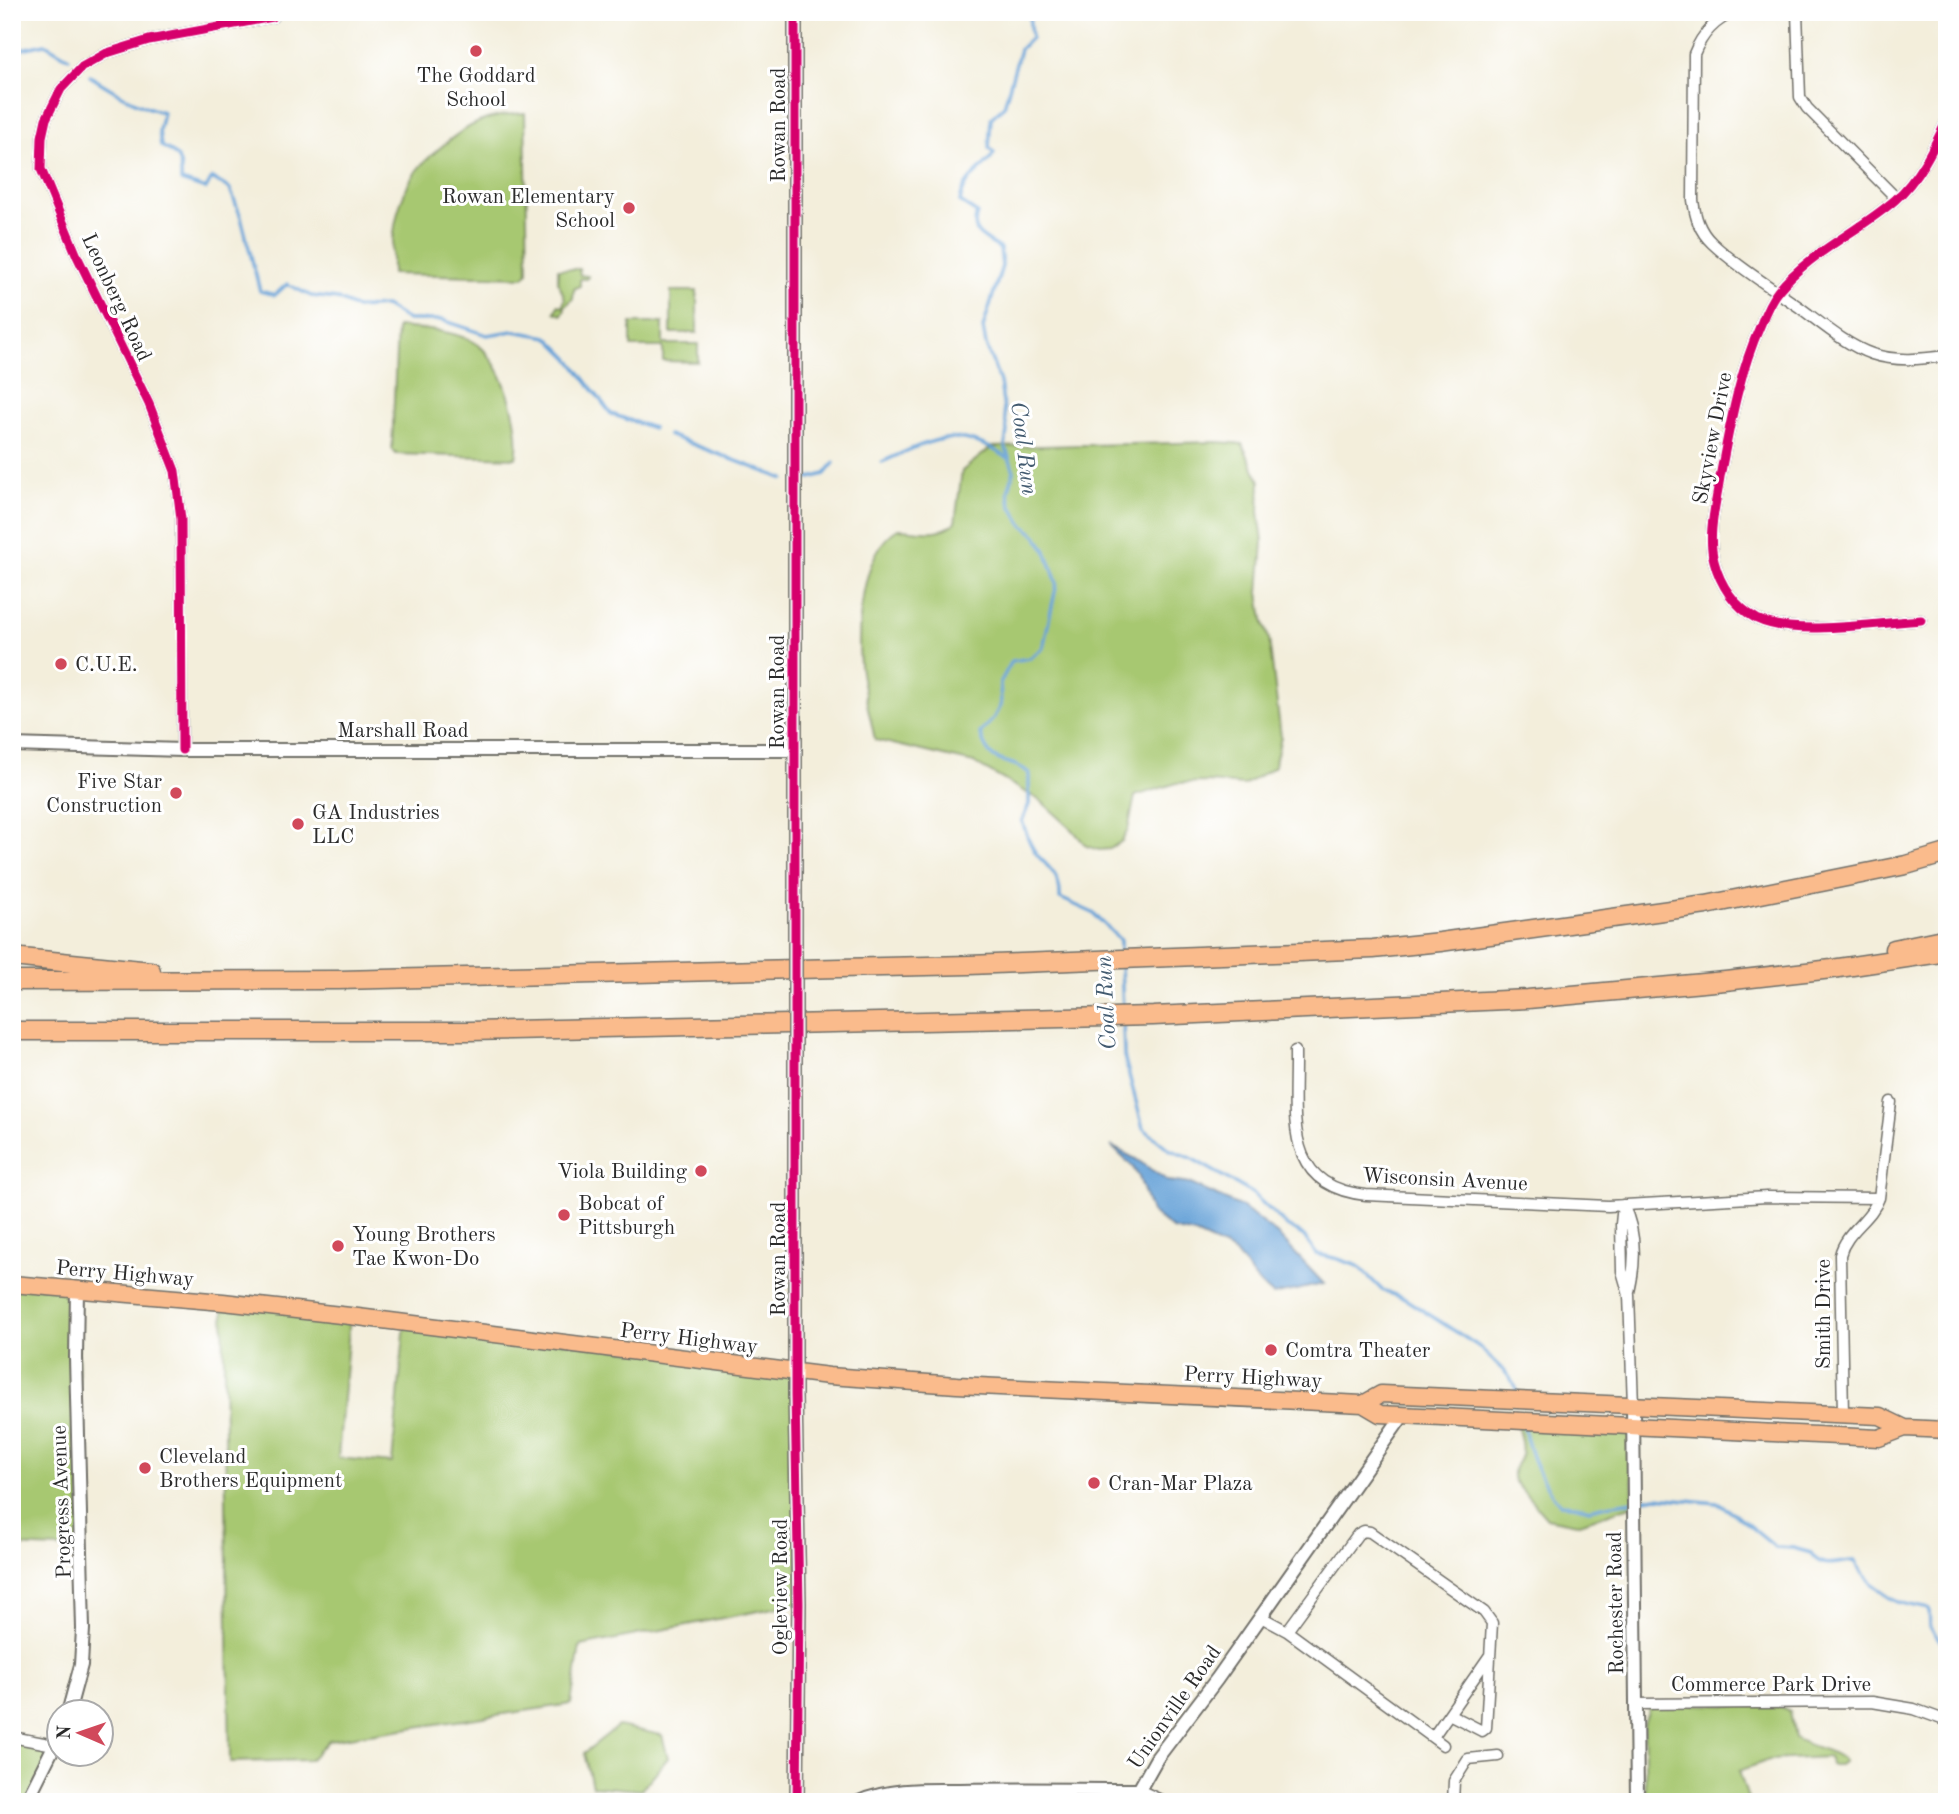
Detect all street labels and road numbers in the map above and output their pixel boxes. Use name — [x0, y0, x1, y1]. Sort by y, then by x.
street label: Rowan Road — [769, 67, 790, 183]
street label: Leonberg Road — [77, 230, 154, 365]
street label: Skyview Drive — [1690, 370, 1737, 506]
street label: Rowan Road — [768, 634, 789, 750]
street label: Marshall Road — [337, 721, 469, 742]
street label: Wisconsin Avenue — [1362, 1166, 1528, 1195]
street label: Rowan Road — [769, 1201, 790, 1317]
street label: Perry Highway — [55, 1258, 195, 1291]
street label: Smith Drive — [1814, 1259, 1835, 1369]
street label: Perry Highway — [619, 1321, 759, 1358]
street label: Perry Highway — [1183, 1364, 1323, 1393]
street label: Progress Avenue — [49, 1425, 76, 1579]
street label: Ogleview Road — [771, 1519, 792, 1655]
street label: Rochester Road — [1605, 1531, 1628, 1675]
street label: Unionville Road — [1125, 1642, 1226, 1774]
street label: Commerce Park Drive — [1671, 1675, 1871, 1696]

